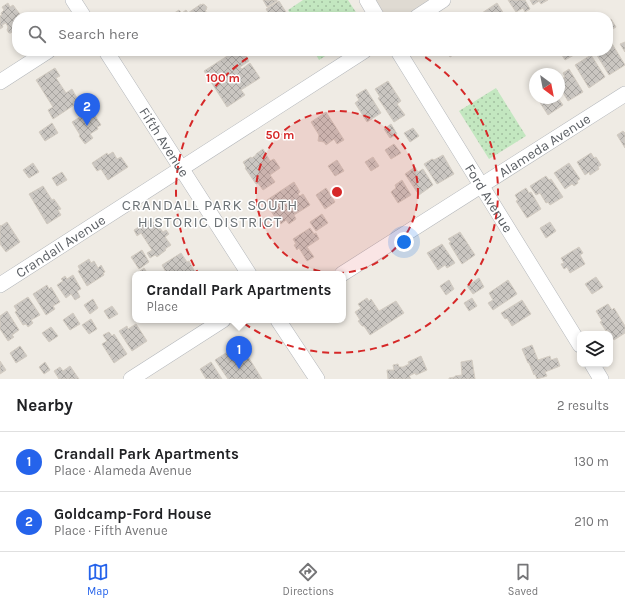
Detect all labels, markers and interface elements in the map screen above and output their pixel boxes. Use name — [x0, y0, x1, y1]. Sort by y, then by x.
search box — [12, 12, 613, 56]
icon: search — [26, 23, 48, 45]
text: Search here — [58, 25, 139, 43]
north arrow — [529, 68, 565, 104]
text: 100 m — [206, 71, 240, 85]
pin: 2 — [74, 93, 100, 126]
street label: Fifth Avenue — [135, 104, 192, 180]
street label: Alameda Avenue — [496, 110, 594, 181]
text: 50 m — [266, 128, 295, 142]
street label: Ford Avenue — [461, 161, 516, 236]
centre of rings — [330, 185, 344, 199]
district label: CRANDALL PARK SOUTH HISTORIC DISTRICT — [122, 196, 298, 231]
street label: Crandall Avenue — [13, 211, 109, 282]
your location — [394, 232, 414, 252]
popup — [132, 271, 346, 323]
text: Crandall Park Apartments — [147, 281, 331, 299]
text: Place — [147, 299, 178, 314]
map controls — [577, 331, 613, 367]
button: layers — [577, 331, 613, 367]
pin: 1 — [226, 336, 252, 369]
text: Nearby — [16, 395, 73, 415]
text: 2 results — [557, 398, 609, 413]
text: Crandall Park Apartments — [54, 445, 239, 463]
text: 1 — [27, 454, 31, 469]
text: 130 m — [574, 454, 609, 469]
text: Place · Alameda Avenue — [54, 463, 192, 478]
text: Goldcamp-Ford House — [54, 505, 212, 523]
text: 2 — [25, 514, 33, 529]
text: 210 m — [574, 514, 609, 529]
text: Place · Fifth Avenue — [54, 523, 168, 538]
tab: Map — [87, 561, 109, 598]
tab: Directions — [282, 561, 334, 598]
tab: Saved — [508, 561, 538, 598]

